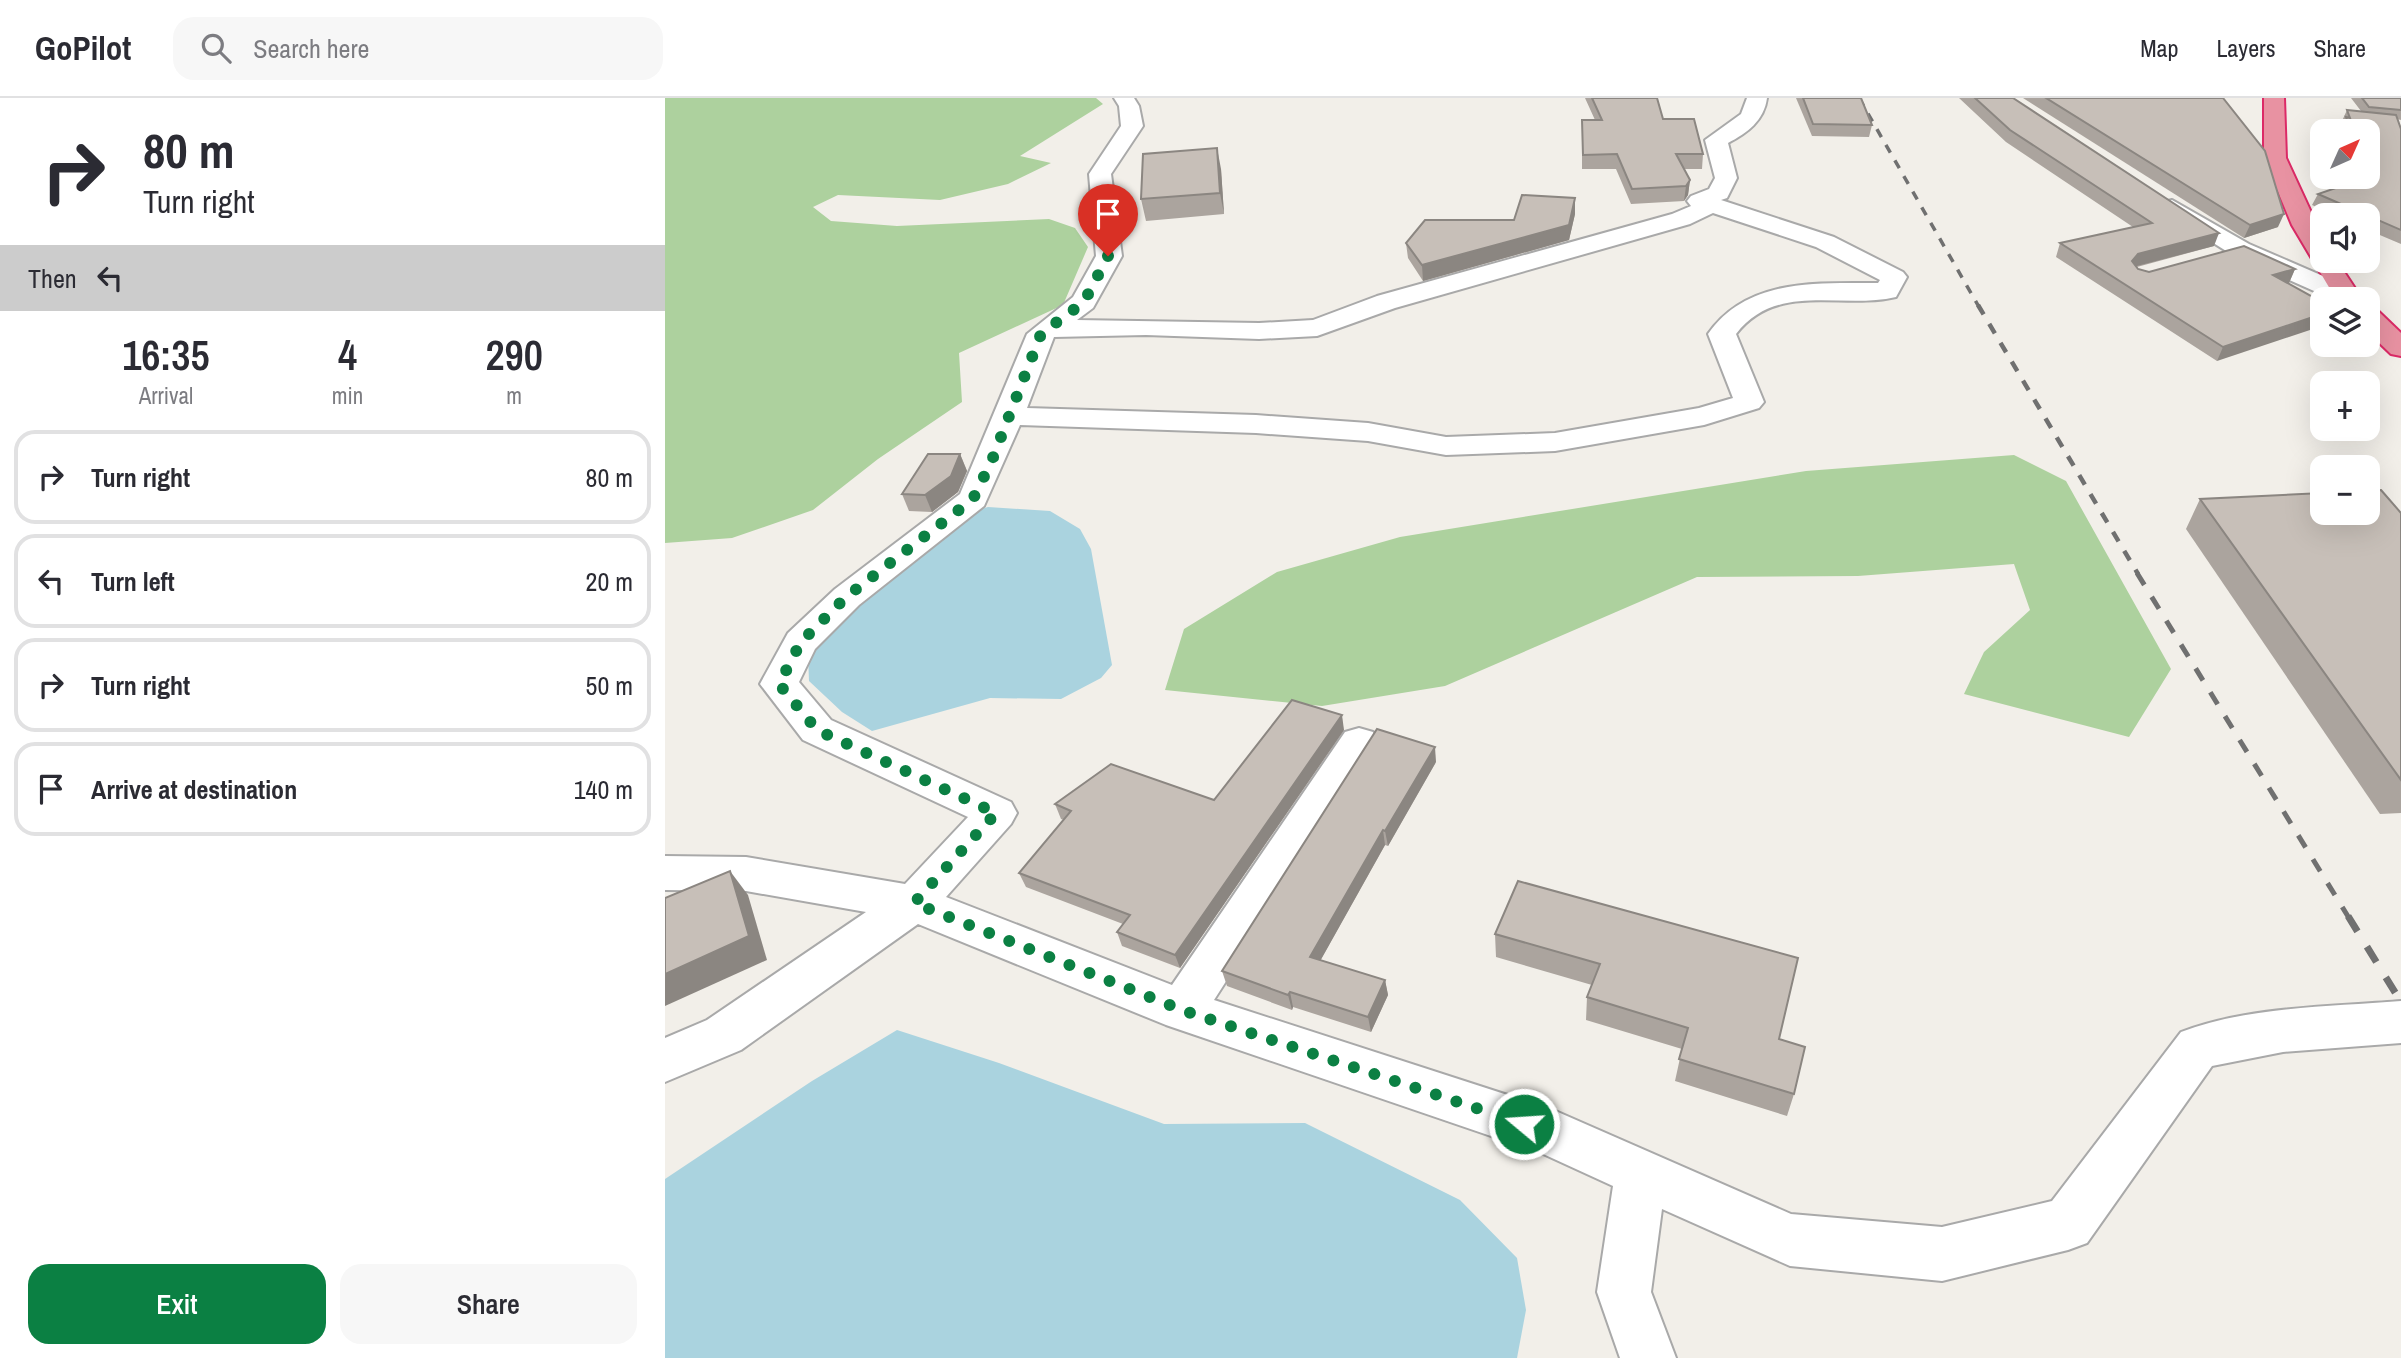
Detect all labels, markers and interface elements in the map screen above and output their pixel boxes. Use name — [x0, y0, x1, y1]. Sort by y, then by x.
search box — [173, 17, 663, 80]
text: GoPilot — [35, 26, 131, 70]
icon: search — [197, 29, 235, 67]
text: Search here — [253, 31, 369, 66]
text: Map — [2140, 32, 2178, 64]
text: Layers — [2216, 32, 2275, 64]
text: Share — [2313, 32, 2366, 64]
text: 80 m — [143, 117, 235, 183]
north arrow — [2310, 119, 2380, 189]
map controls — [2310, 119, 2380, 525]
icon: right — [28, 126, 119, 217]
text: Turn right — [143, 180, 255, 223]
pin — [1078, 184, 1138, 256]
icon: arrive — [1089, 195, 1127, 233]
button: sound — [2310, 203, 2380, 273]
icon: left — [91, 259, 129, 297]
text: Then — [28, 261, 77, 296]
button: layers — [2310, 287, 2380, 357]
text: 16:35 — [122, 327, 210, 383]
text: 4 — [338, 327, 357, 383]
text: 290 — [485, 327, 543, 383]
button: + — [2310, 371, 2380, 441]
text: Arrival — [139, 380, 193, 411]
text: min — [332, 380, 363, 411]
text: m — [506, 380, 522, 411]
button: − — [2310, 455, 2380, 525]
icon: right — [32, 458, 70, 496]
text: Turn right — [91, 460, 190, 495]
text: 80 m — [586, 460, 633, 495]
icon: left — [32, 562, 70, 600]
text: Turn left — [91, 564, 175, 599]
text: 20 m — [586, 564, 633, 599]
icon: right — [32, 666, 70, 704]
text: Turn right — [91, 668, 190, 703]
text: 50 m — [586, 668, 633, 703]
icon: arrive — [32, 770, 70, 808]
text: Arrive at destination — [91, 772, 297, 807]
text: 140 m — [574, 772, 633, 807]
position arrow — [1487, 1087, 1561, 1161]
button: Exit — [28, 1264, 326, 1344]
button: Share — [340, 1264, 637, 1344]

